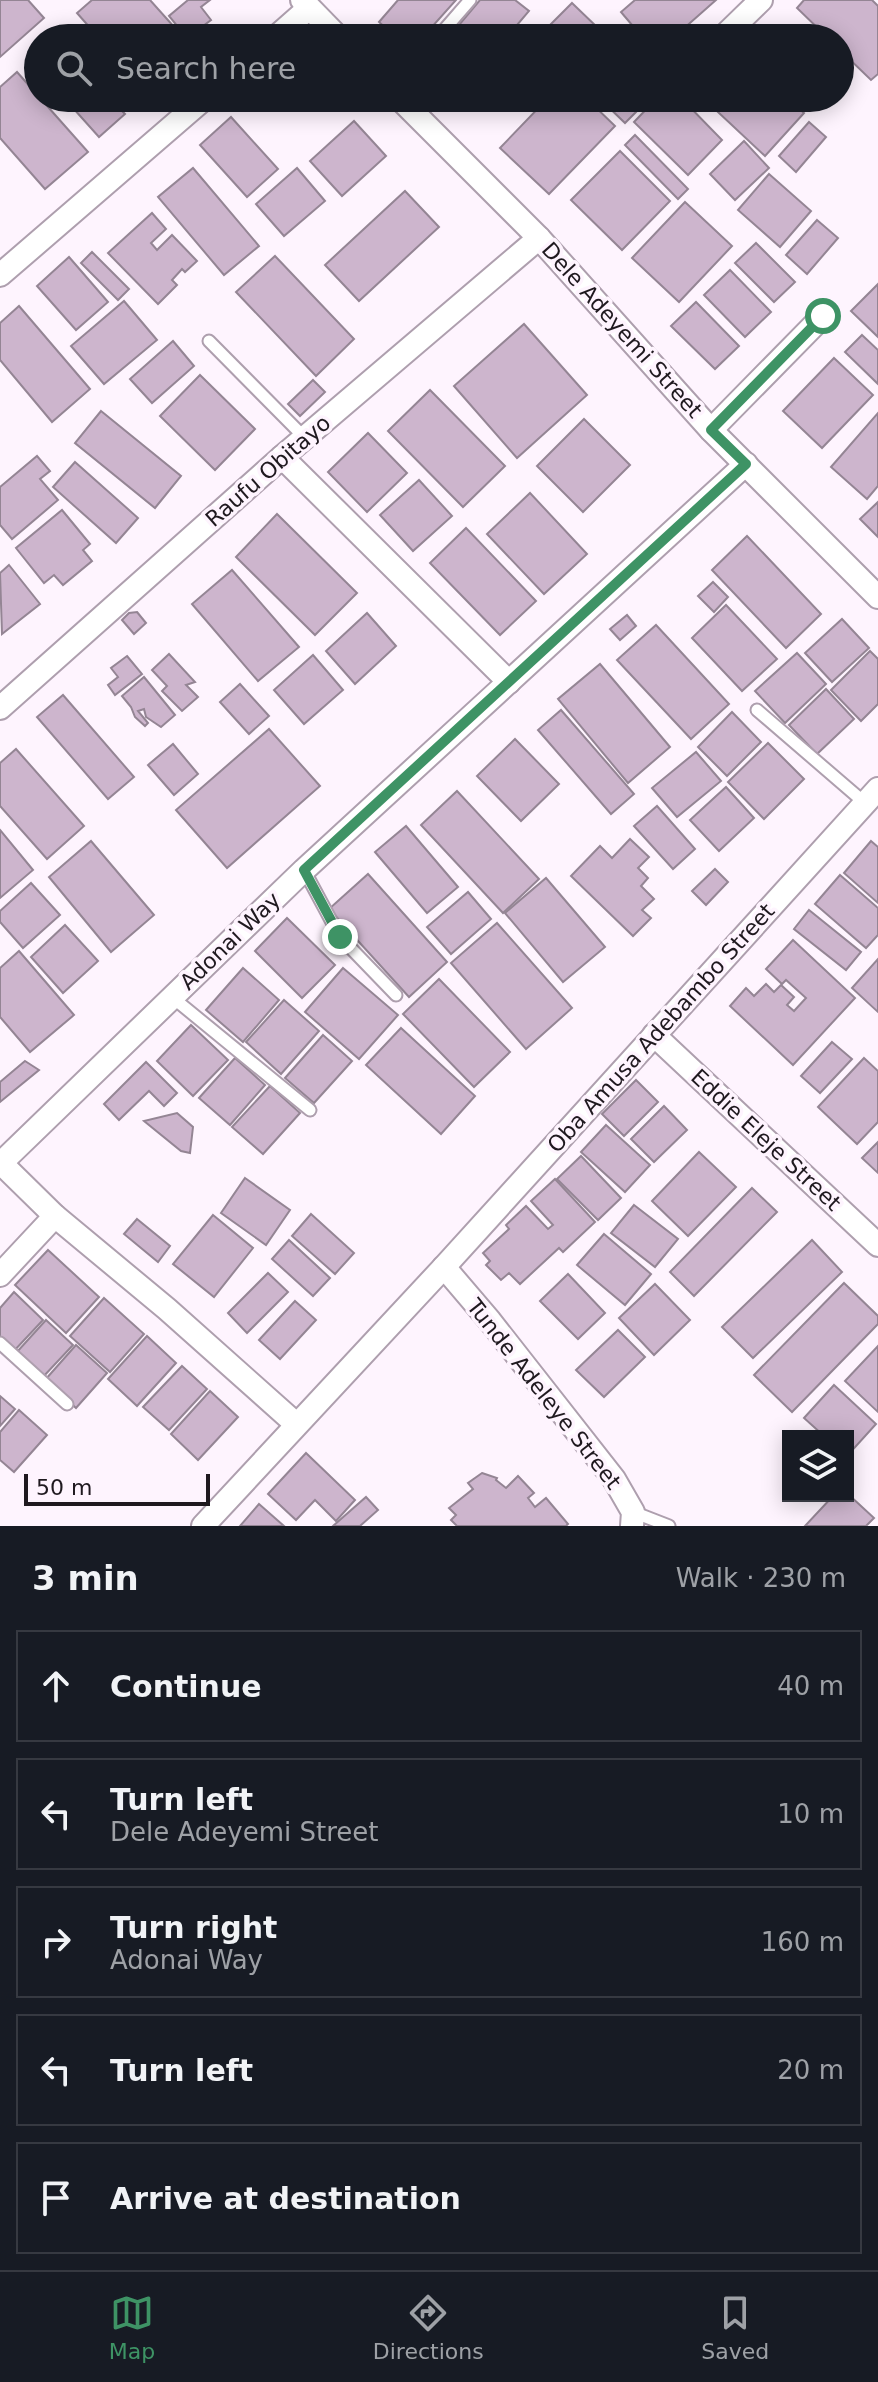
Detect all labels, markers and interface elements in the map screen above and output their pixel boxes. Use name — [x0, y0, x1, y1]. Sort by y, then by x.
search box — [24, 24, 854, 112]
icon: search — [52, 46, 96, 90]
text: Search here — [116, 51, 296, 86]
street label: Dele Adeyemi Street — [537, 237, 708, 423]
route start — [805, 298, 841, 334]
street label: Raufu Obitayo — [201, 410, 335, 532]
street label: Adonai Way — [175, 887, 285, 995]
street label: Oba Amusa Adebambo Street — [542, 898, 780, 1158]
route end — [322, 919, 358, 955]
street label: Eddie Eleje Street — [686, 1064, 846, 1216]
street label: Tunde Adeleye Street — [461, 1293, 626, 1494]
map controls — [782, 1430, 854, 1502]
button: layers — [782, 1430, 854, 1502]
scale bar — [24, 1470, 210, 1506]
text: 50 m — [36, 1475, 92, 1500]
text: 3 min — [32, 1558, 139, 1598]
text: Walk · 230 m — [676, 1563, 846, 1593]
icon: ahead — [34, 1664, 78, 1708]
text: Continue — [110, 1669, 262, 1704]
text: 40 m — [777, 1671, 844, 1701]
text: Turn left — [110, 1782, 253, 1817]
icon: left — [34, 1792, 78, 1836]
text: 10 m — [777, 1799, 844, 1829]
text: Dele Adeyemi Street — [110, 1817, 379, 1847]
text: Turn right — [110, 1910, 277, 1945]
icon: right — [34, 1920, 78, 1964]
text: 160 m — [761, 1927, 844, 1957]
text: Adonai Way — [110, 1945, 263, 1975]
icon: left — [34, 2048, 78, 2092]
text: Turn left — [110, 2053, 253, 2088]
text: 20 m — [777, 2055, 844, 2085]
icon: arrive — [34, 2176, 78, 2220]
text: Arrive at destination — [110, 2181, 461, 2216]
tab: Map — [109, 2291, 155, 2364]
tab: Directions — [373, 2291, 484, 2364]
tab: Saved — [701, 2291, 769, 2364]

